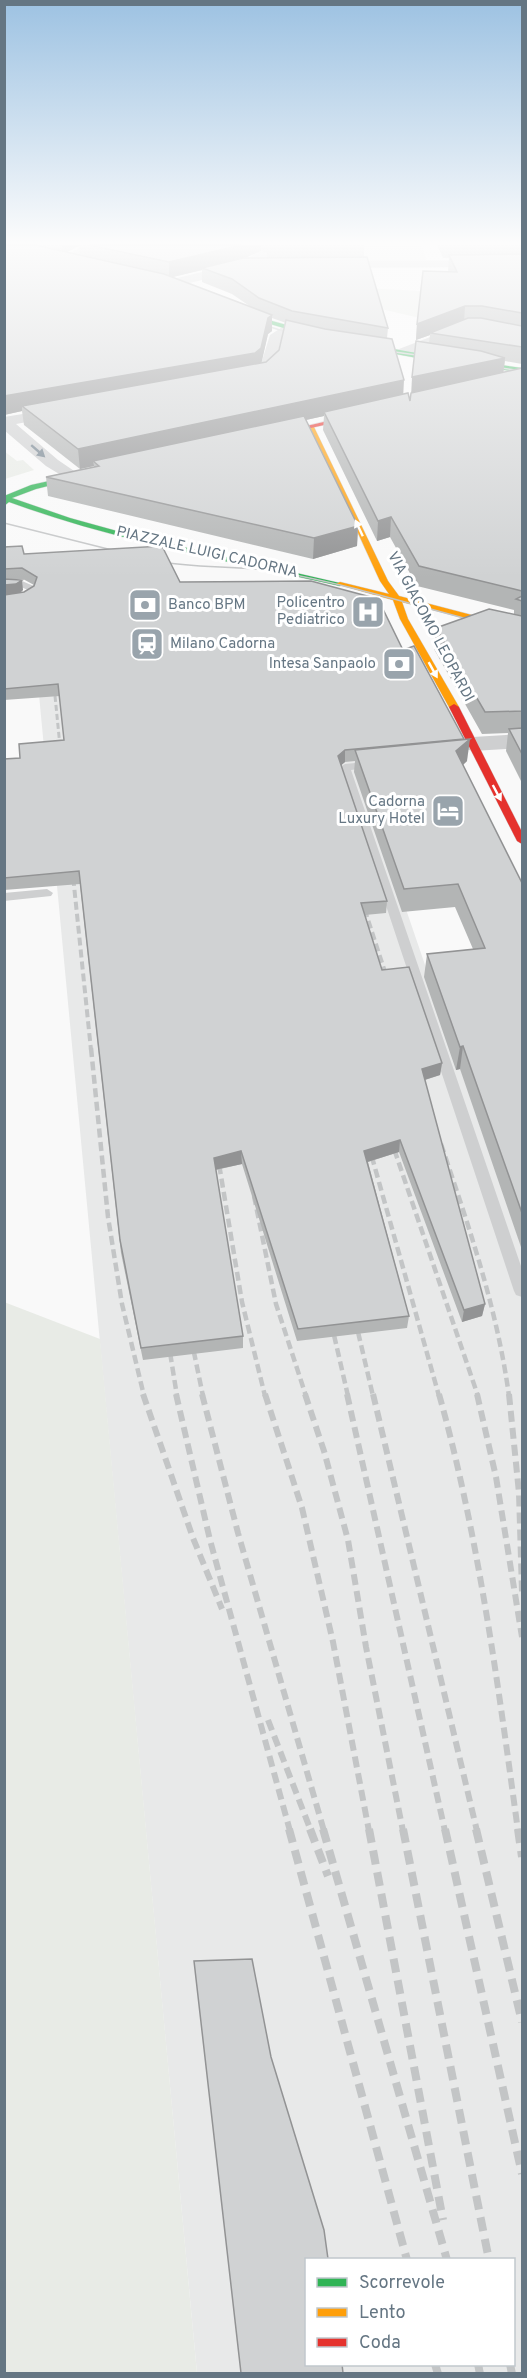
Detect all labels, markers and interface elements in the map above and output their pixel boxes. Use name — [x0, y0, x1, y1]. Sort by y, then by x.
one-way arrow — [30, 444, 45, 457]
one-way arrow — [355, 519, 364, 536]
street label: PIAZZALE LUIGI CADORNA — [114, 523, 300, 583]
street label: VIA GIACOMO LEOPARDI — [382, 549, 478, 705]
bank icon: Banco BPM — [127, 587, 163, 623]
place label: Policentro Pediatrico — [276, 594, 345, 630]
hospital icon: Policentro Pediatrico — [350, 594, 386, 630]
place label: Banco BPM — [168, 596, 246, 615]
station icon: Milano Cadorna — [129, 626, 165, 662]
place label: Milano Cadorna — [170, 635, 275, 654]
bank icon: Intesa Sanpaolo — [381, 646, 417, 682]
place label: Intesa Sanpaolo — [269, 655, 376, 674]
one-way arrow — [427, 662, 438, 678]
one-way arrow — [492, 785, 502, 802]
place label: Cadorna Luxury Hotel — [338, 793, 425, 829]
hotel icon: Cadorna Luxury Hotel — [430, 793, 466, 829]
legend — [305, 2258, 515, 2366]
text: Scorrevole — [359, 2272, 445, 2295]
text: Lento — [359, 2302, 405, 2325]
text: Coda — [359, 2332, 401, 2355]

